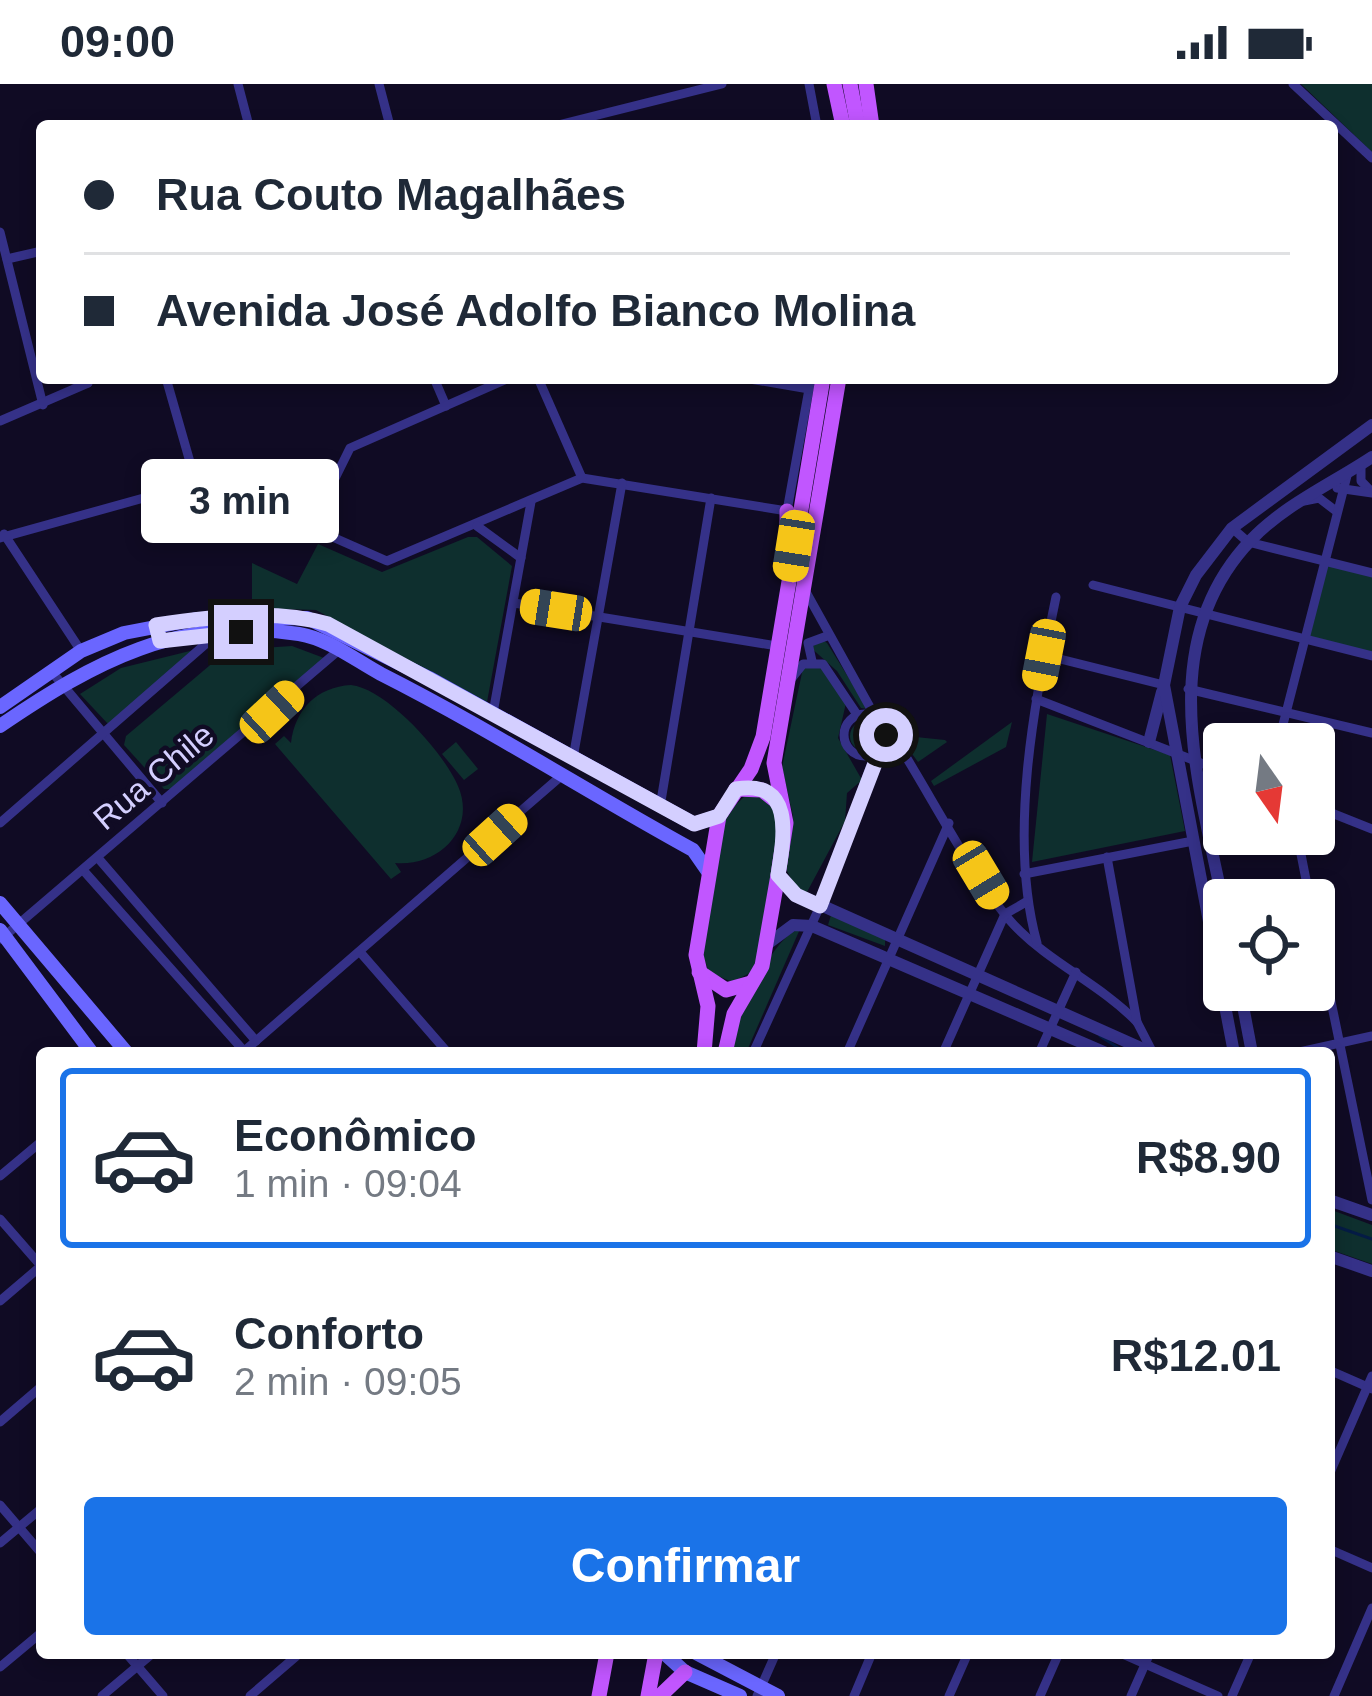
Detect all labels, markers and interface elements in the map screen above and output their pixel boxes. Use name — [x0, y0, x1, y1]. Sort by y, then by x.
text: 09:00 — [60, 16, 175, 67]
text: Rua Couto Magalhães — [156, 169, 626, 220]
text: Avenida José Adolfo Bianco Molina — [156, 285, 915, 336]
callout: 3 min — [142, 458, 340, 542]
text: 3 min — [189, 479, 291, 522]
car — [771, 508, 817, 584]
car — [518, 587, 594, 633]
route end — [214, 605, 268, 659]
car — [1019, 616, 1069, 694]
car — [233, 674, 311, 750]
route start — [859, 708, 913, 762]
street label: Rua Chile — [86, 716, 221, 837]
north arrow — [1203, 723, 1335, 855]
map controls — [1203, 723, 1335, 1011]
car — [456, 798, 534, 872]
car — [947, 835, 1015, 915]
button: locate — [1203, 879, 1335, 1011]
icon: car — [90, 1104, 198, 1212]
text: Econômico — [234, 1110, 477, 1161]
text: R$8.90 — [1136, 1132, 1281, 1183]
text: 1 min · 09:04 — [234, 1162, 462, 1205]
icon: car — [90, 1302, 198, 1410]
text: Conforto — [234, 1308, 424, 1359]
text: R$12.01 — [1111, 1330, 1281, 1381]
text: 2 min · 09:05 — [234, 1360, 462, 1403]
button: Confirmar — [84, 1497, 1287, 1635]

